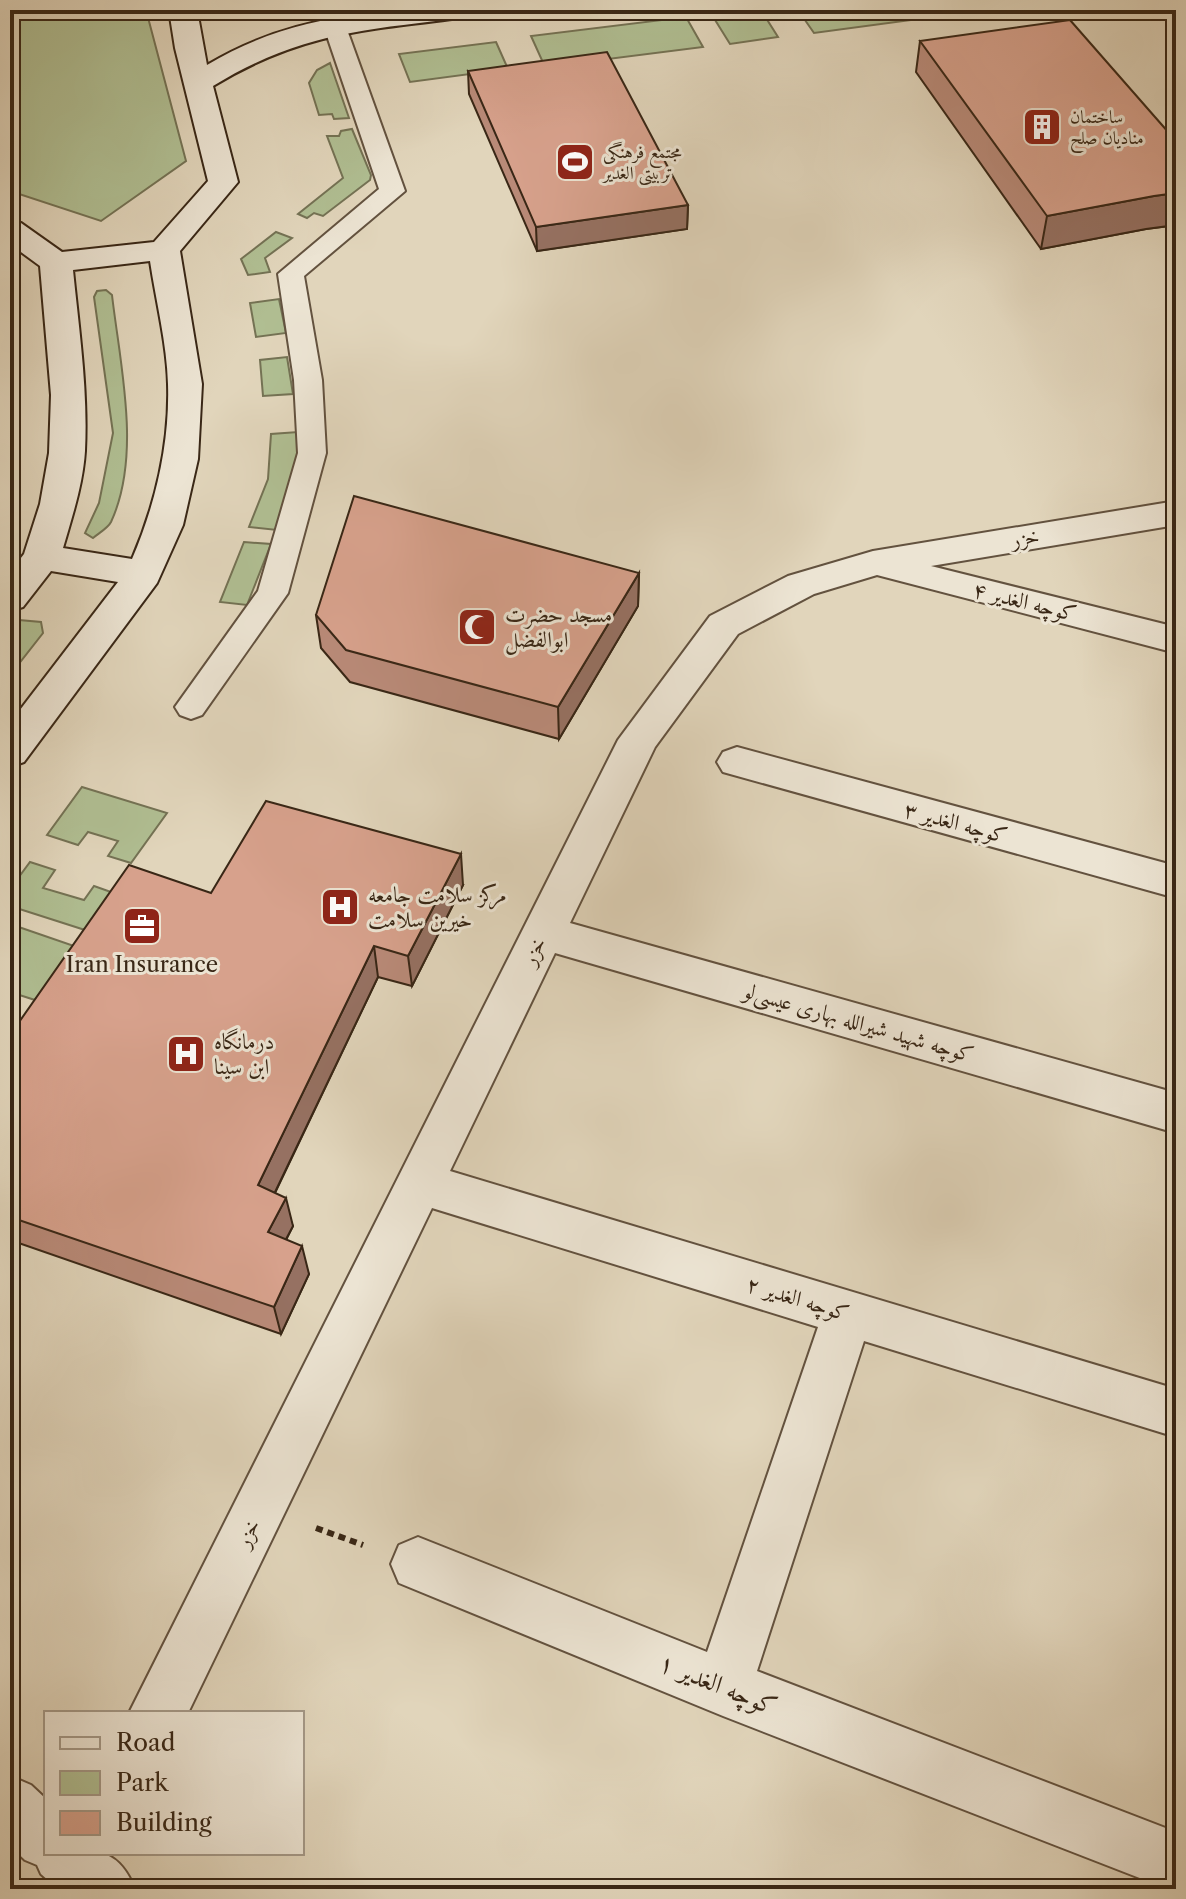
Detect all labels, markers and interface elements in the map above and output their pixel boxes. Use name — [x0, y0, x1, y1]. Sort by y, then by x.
building icon: ساختمان منادیان صلح — [1021, 106, 1063, 148]
place label: ساختمان منادیان صلح — [1070, 106, 1144, 154]
sports icon: مجتمع فرهنگی تربیتی الغدیر — [554, 141, 596, 183]
place label: مجتمع فرهنگی تربیتی الغدیر — [601, 141, 682, 186]
street label: خزر — [1007, 522, 1041, 554]
street label: کوچه الغدیر ۴ — [970, 576, 1080, 629]
place label: مسجد حضرت ابوالفضل — [505, 601, 612, 655]
mosque icon: مسجد حضرت ابوالفضل — [456, 606, 498, 648]
street label: کوچه الغدیر ۳ — [901, 796, 1010, 851]
place label: مرکز سلامت جامعه خیرین سلامت — [368, 881, 507, 933]
hospital icon: مرکز سلامت جامعه خیرین سلامت — [319, 886, 361, 928]
office icon: Iran Insurance — [121, 905, 163, 947]
street label: خزر — [514, 933, 552, 972]
place label: Iran Insurance — [66, 951, 218, 978]
street label: کوچه شهید شیرالله بهاری عیسی‌لو — [738, 976, 977, 1070]
place label: درمانگاه ابن سینا — [214, 1028, 274, 1080]
hospital icon: درمانگاه ابن سینا — [165, 1033, 207, 1075]
street label: کوچه الغدیر ۲ — [743, 1270, 852, 1329]
street label: خزر — [228, 1515, 266, 1554]
street label: کوچه الغدیر ۱ — [653, 1646, 782, 1724]
legend — [44, 1711, 304, 1855]
text: Road — [116, 1728, 176, 1757]
text: Park — [116, 1768, 169, 1797]
text: Building — [116, 1808, 212, 1837]

